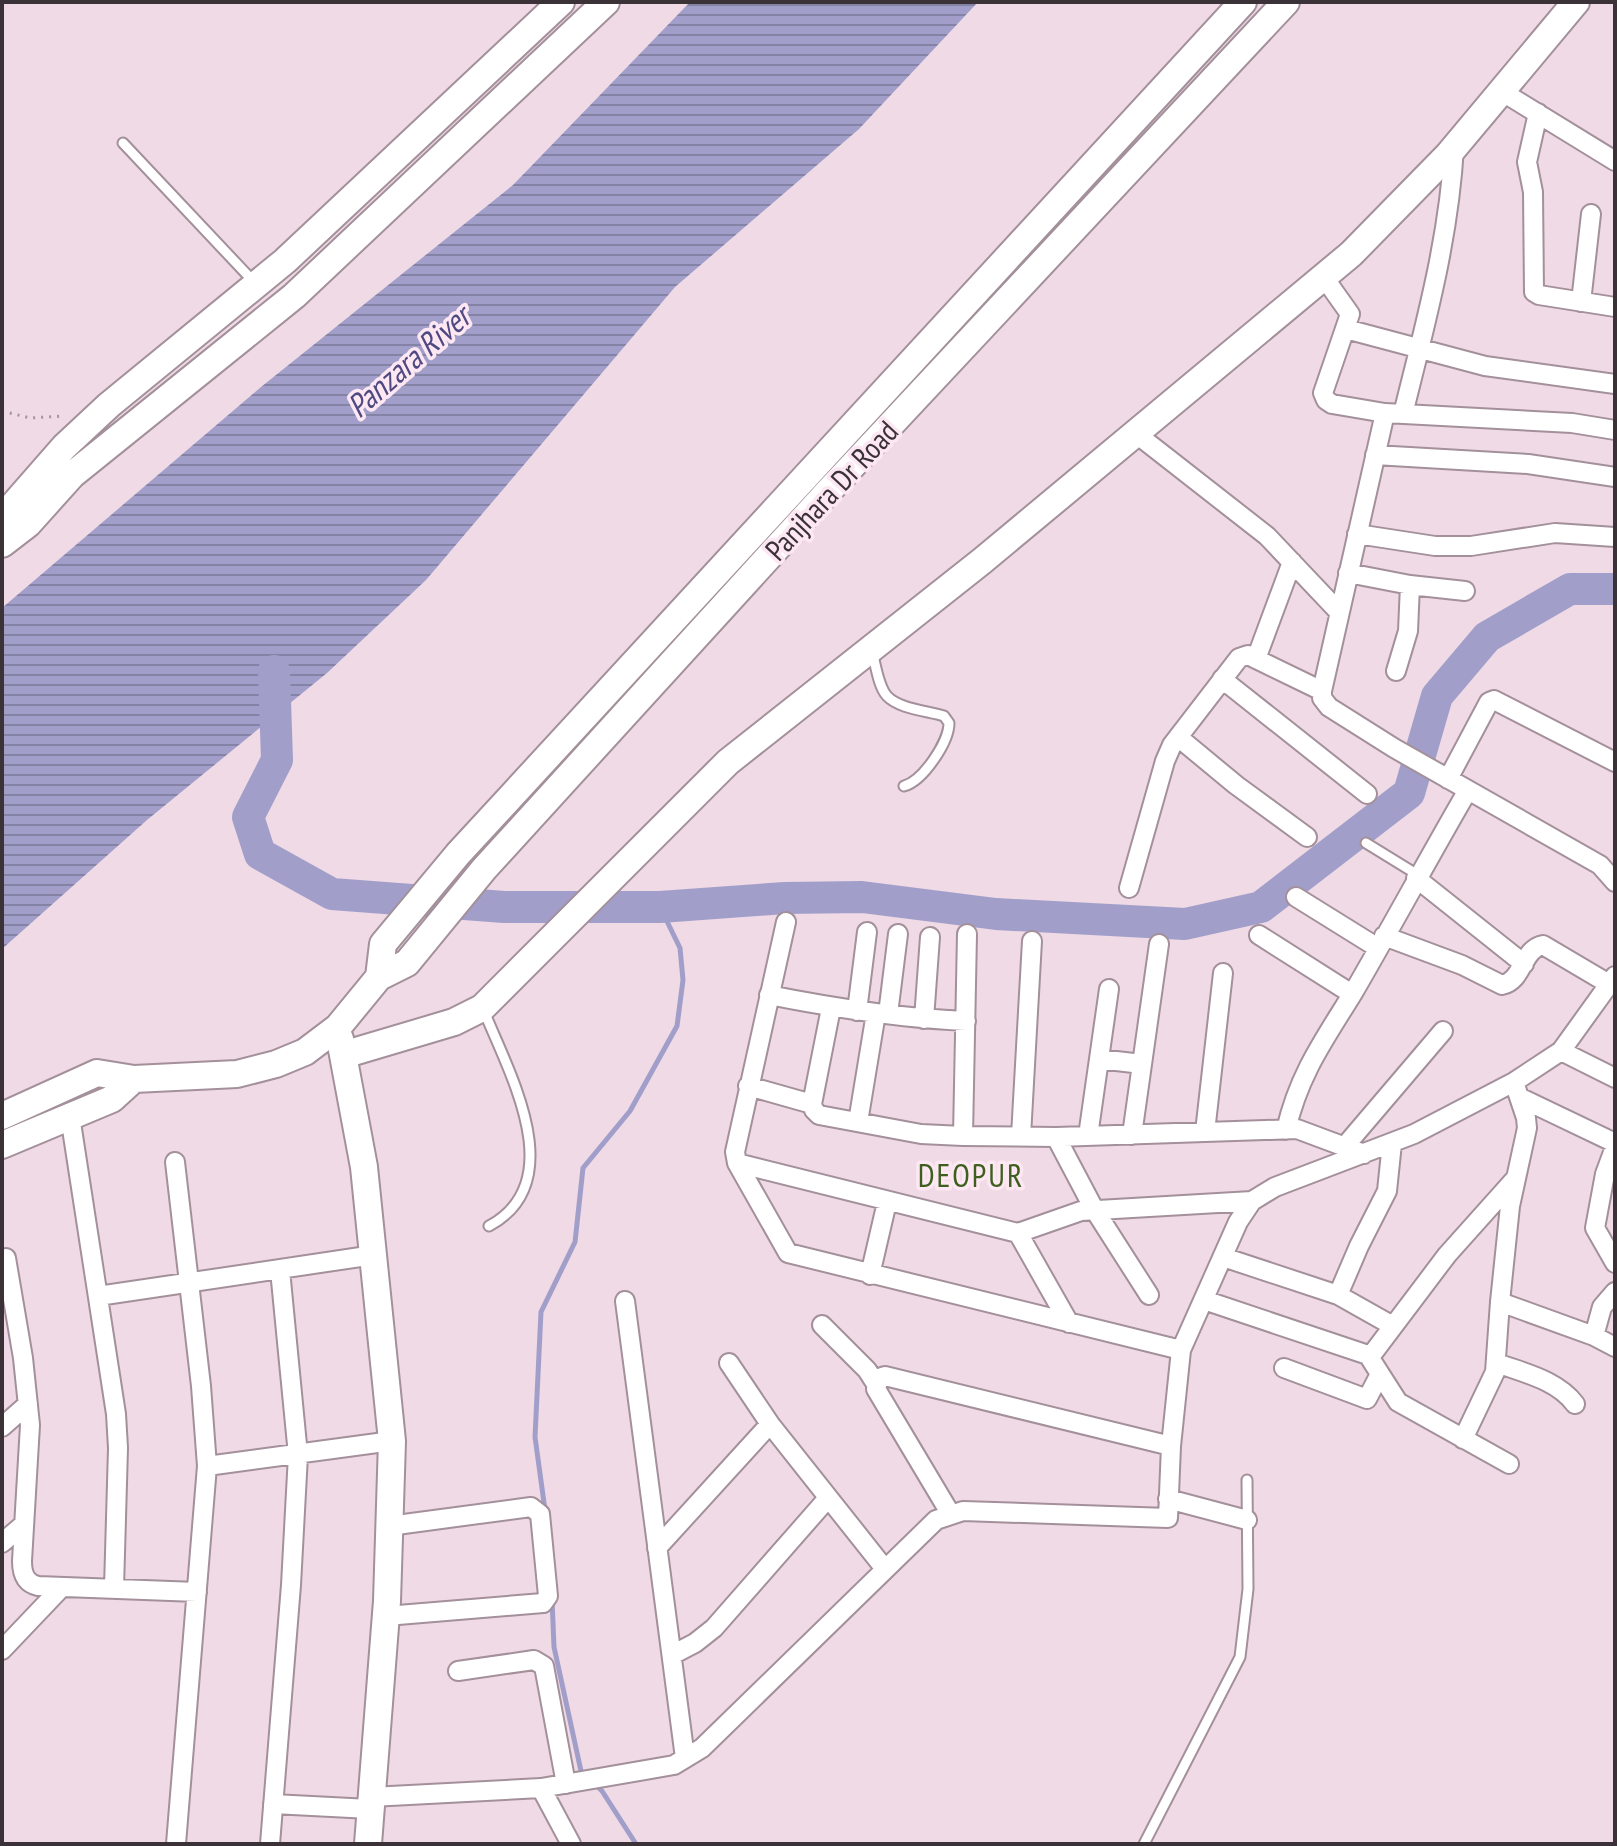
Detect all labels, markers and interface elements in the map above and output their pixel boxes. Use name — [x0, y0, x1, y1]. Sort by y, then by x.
water label: Panzara River — [338, 293, 481, 426]
street label: Panjhara Dr Road — [756, 412, 906, 568]
district label: DEOPUR — [918, 1154, 1024, 1196]

